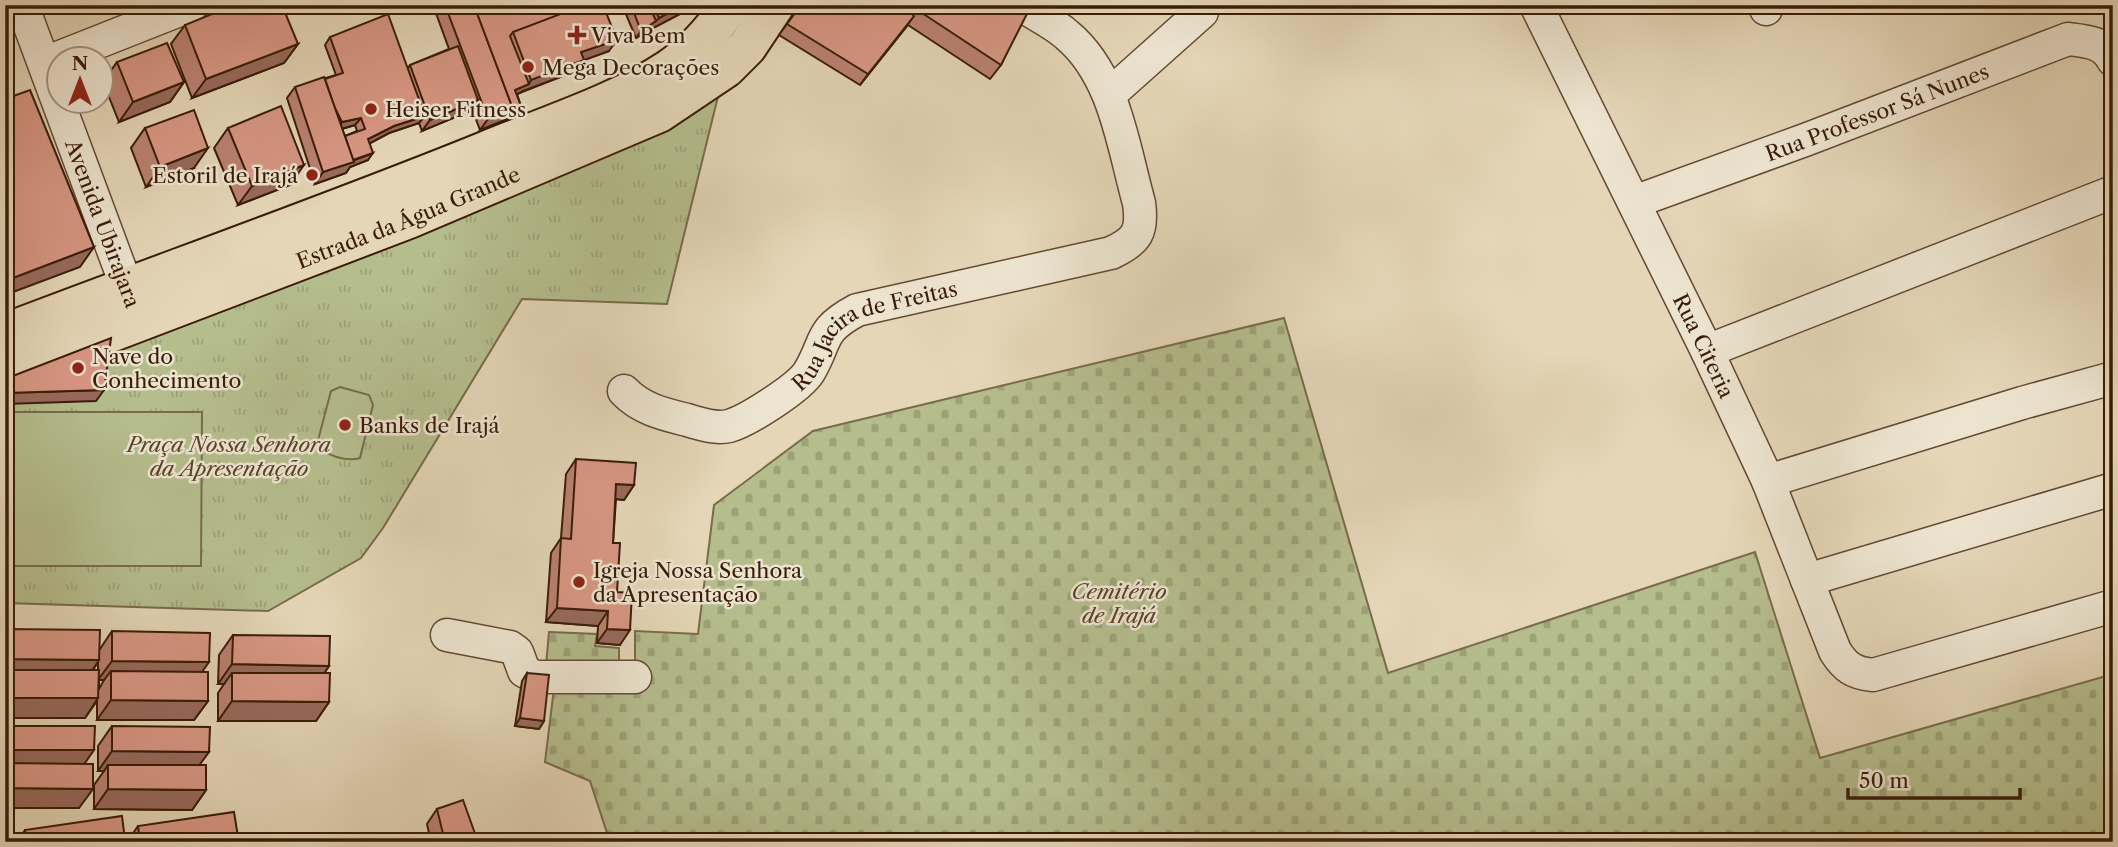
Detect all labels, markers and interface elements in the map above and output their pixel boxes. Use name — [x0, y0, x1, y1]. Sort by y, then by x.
place label: Viva Bem — [590, 23, 686, 48]
marker: Viva Bem — [569, 27, 585, 43]
north arrow — [46, 46, 116, 116]
text: N — [72, 52, 88, 75]
place label: Mega Decorações — [542, 55, 719, 80]
street label: Rua Professor Sá Nunes — [1762, 58, 1992, 166]
marker: Mega Decorações — [520, 59, 536, 75]
place label: Heiser Fitness — [385, 97, 526, 122]
marker: Heiser Fitness — [363, 101, 379, 117]
street label: Avenida Ubirajara — [60, 135, 146, 312]
street label: Estrada da Água Grande — [293, 161, 523, 273]
place label: Estoril de Irajá — [152, 163, 299, 188]
marker: Estoril de Irajá — [304, 167, 320, 183]
street label: Rua Jacira de Freitas — [787, 275, 960, 396]
street label: Rua Citeria — [1668, 290, 1740, 403]
place label: Nave do Conhecimento — [92, 344, 241, 393]
marker: Nave do Conhecimento — [70, 360, 86, 376]
place label: Banks de Irajá — [359, 413, 501, 438]
marker: Banks de Irajá — [337, 417, 353, 433]
park label: Praça Nossa Senhora da Apresentação — [125, 432, 331, 481]
place label: Igreja Nossa Senhora da Apresentação — [593, 558, 803, 607]
marker: Igreja Nossa Senhora da Apresentação — [571, 574, 587, 590]
park label: Cemitério de Irajá — [1071, 579, 1167, 628]
scale bar — [1848, 756, 2020, 800]
text: 50 m — [1859, 768, 1909, 793]

